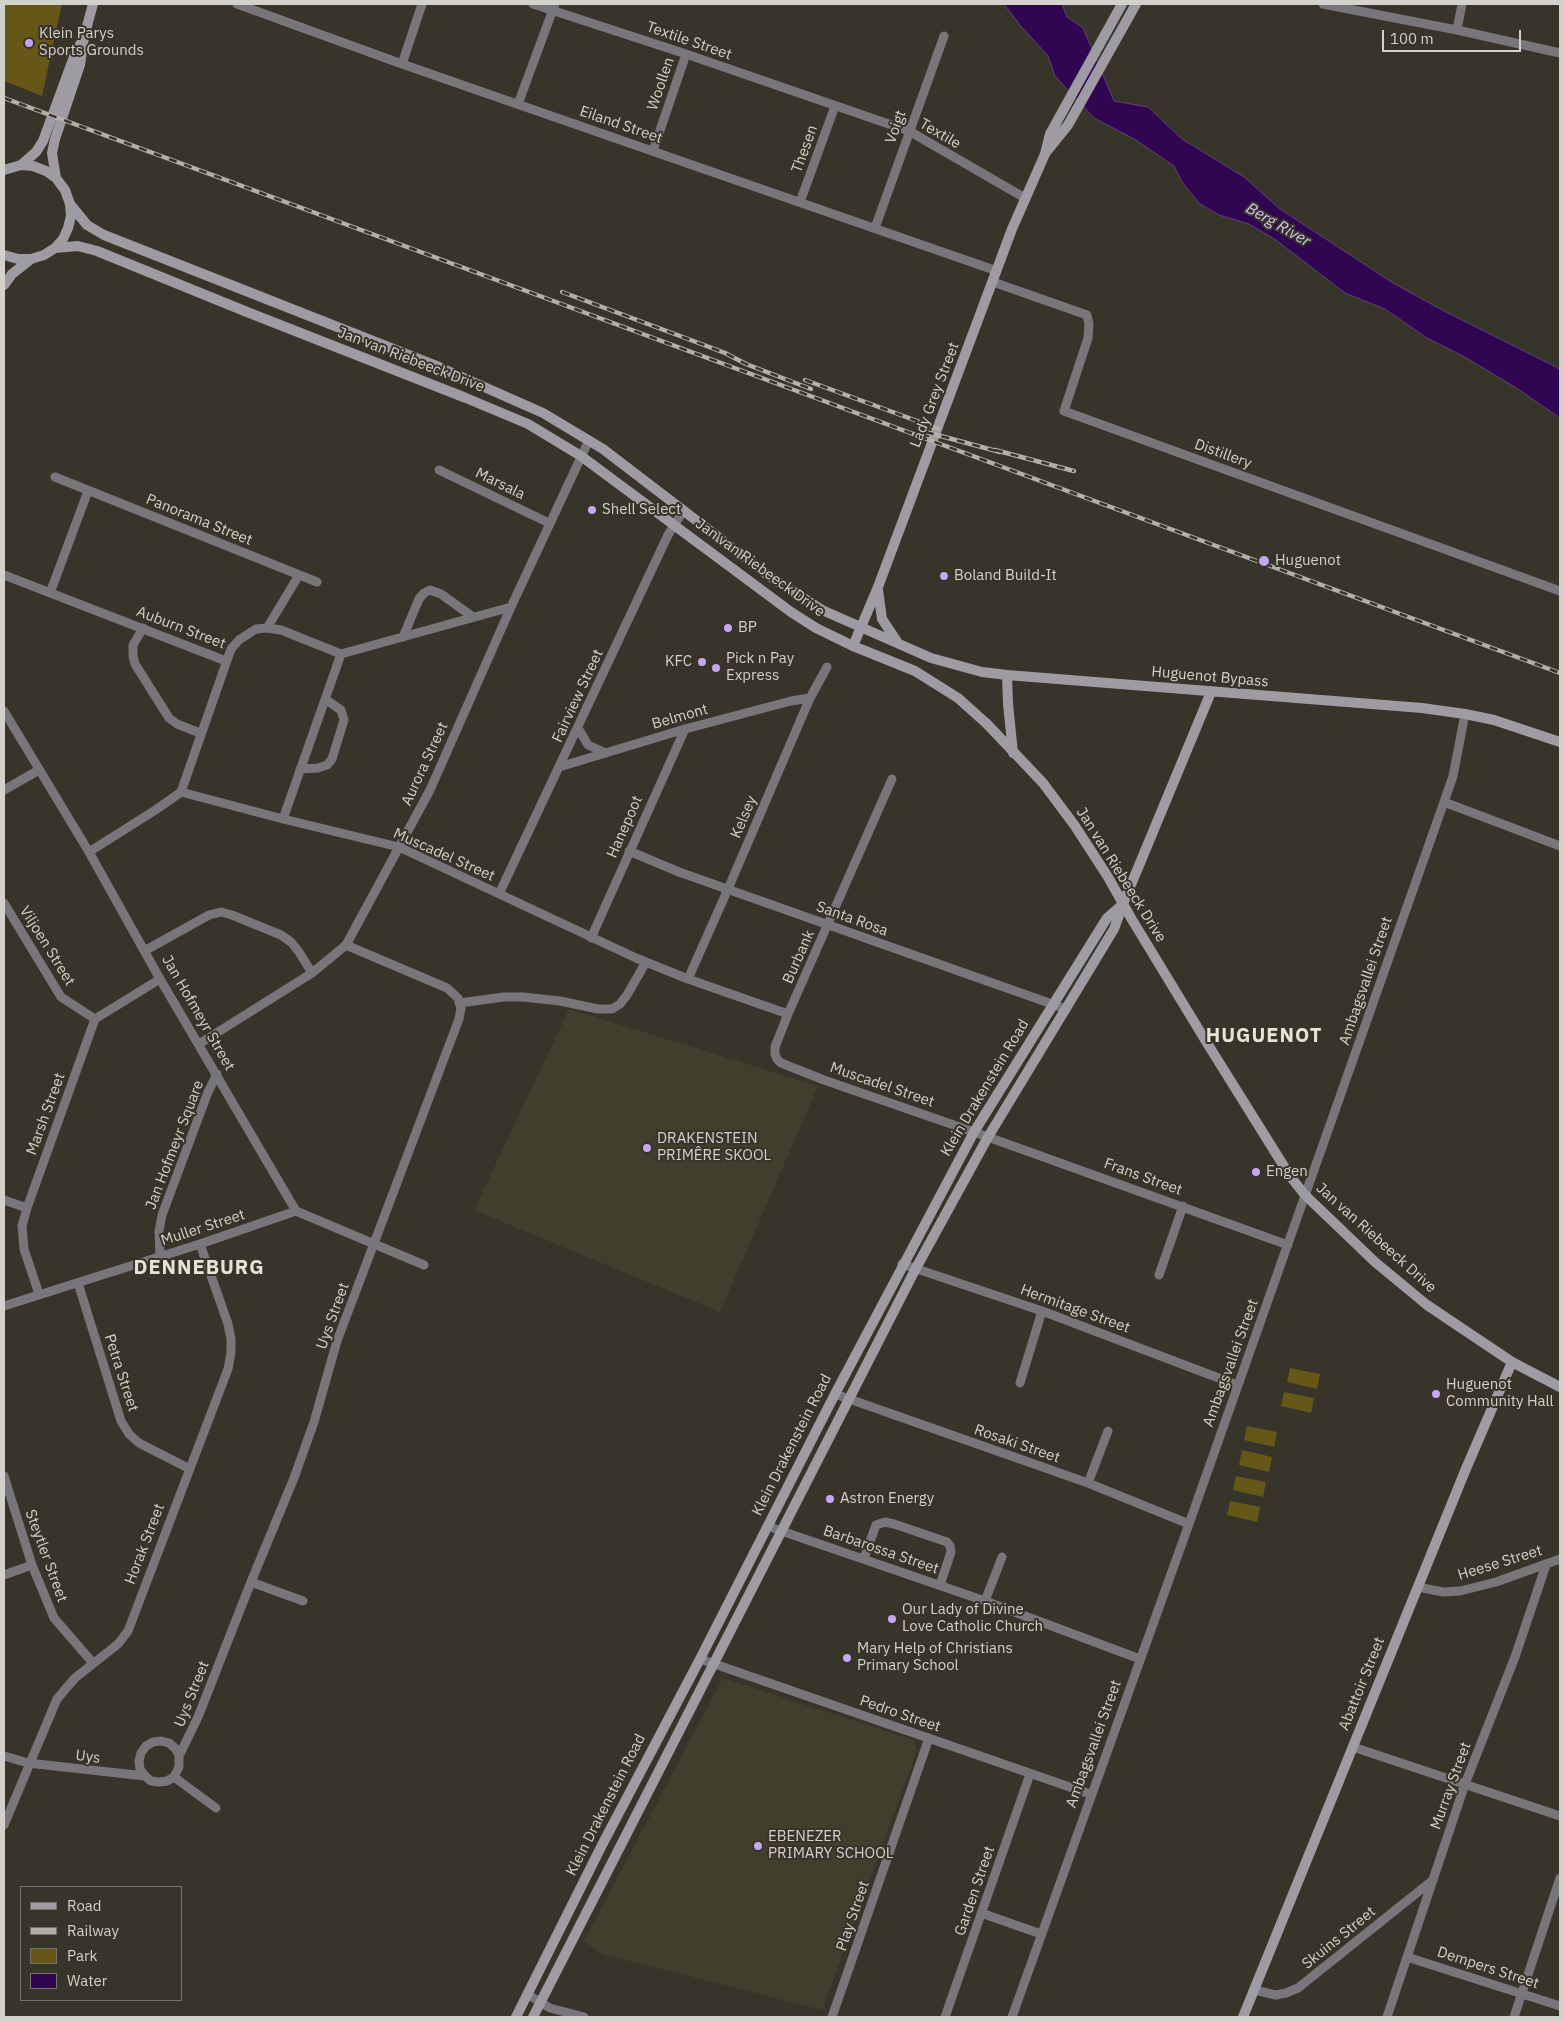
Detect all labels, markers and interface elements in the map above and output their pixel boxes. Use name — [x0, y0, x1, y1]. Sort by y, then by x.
street label: Textile Street — [644, 18, 734, 64]
scale bar — [1384, 20, 1523, 52]
place label: Klein Parys Sports Grounds — [39, 25, 144, 60]
text: 100 m — [1390, 29, 1434, 48]
marker: Klein Parys Sports Grounds — [23, 37, 35, 49]
street label: Woollen — [644, 55, 678, 113]
street label: Eiland Street — [577, 102, 665, 148]
street label: Voigt — [882, 108, 910, 146]
street label: Textile — [916, 115, 964, 153]
street label: Thesen — [788, 123, 822, 175]
water label: Berg River — [1242, 199, 1314, 251]
street label: Jan van Riebeeck Drive — [335, 324, 487, 396]
street label: Lady Grey Street — [907, 340, 963, 450]
street label: Distillery — [1192, 435, 1254, 473]
street label: Marsala — [472, 464, 528, 504]
street label: Panorama Street — [143, 490, 255, 550]
place label: Shell Select — [602, 501, 681, 519]
marker: Shell Select — [586, 504, 598, 516]
street label: Jan van Riebeeck Drive — [692, 515, 828, 621]
place label: Huguenot — [1275, 552, 1341, 570]
marker: Huguenot — [1257, 554, 1271, 568]
place label: Boland Build-It — [954, 567, 1057, 585]
marker: Boland Build-It — [938, 570, 950, 582]
street label: Auburn Street — [134, 603, 228, 653]
place label: BP — [738, 619, 757, 637]
marker: BP — [722, 622, 734, 634]
street label: Fairview Street — [549, 647, 607, 745]
place label: Pick n Pay Express — [726, 650, 794, 685]
place label: KFC — [665, 653, 692, 671]
marker: KFC — [696, 656, 708, 668]
marker: Pick n Pay Express — [710, 662, 722, 674]
street label: Huguenot Bypass — [1151, 663, 1269, 691]
street label: Belmont — [650, 700, 710, 734]
street label: Aurora Street — [398, 719, 452, 809]
street label: Hanepoot — [603, 793, 647, 861]
street label: Kelsey — [727, 793, 761, 841]
street label: Jan van Riebeeck Drive — [1072, 804, 1170, 946]
street label: Muscadel Street — [390, 825, 498, 885]
street label: Santa Rosa — [814, 898, 890, 940]
street label: Viljoen Street — [15, 903, 79, 989]
street label: Ambagsvallei Street — [1336, 915, 1396, 1047]
street label: Burbank — [779, 927, 819, 987]
street label: Jan Hofmeyr Street — [158, 952, 238, 1074]
street label: Klein Drakenstein Road — [937, 1016, 1033, 1160]
district label: HUGUENOT — [1205, 1024, 1323, 1048]
street label: Muscadel Street — [827, 1059, 937, 1111]
street label: Marsh Street — [23, 1070, 69, 1158]
street label: Jan Hofmeyr Square — [142, 1078, 208, 1212]
place label: DRAKENSTEIN PRIMÊRE SKOOL — [657, 1130, 771, 1165]
marker: DRAKENSTEIN PRIMÊRE SKOOL — [641, 1142, 653, 1154]
street label: Frans Street — [1101, 1155, 1185, 1199]
place label: Engen — [1266, 1163, 1308, 1181]
marker: Engen — [1250, 1166, 1262, 1178]
street label: Jan van Riebeeck Drive — [1312, 1179, 1440, 1297]
street label: Muller Street — [159, 1206, 247, 1250]
district label: DENNEBURG — [132, 1256, 266, 1280]
street label: Uys Street — [313, 1280, 353, 1352]
street label: Hermitage Street — [1018, 1281, 1132, 1337]
street label: Ambagsvallei Street — [1200, 1297, 1262, 1429]
street label: Petra Street — [100, 1332, 142, 1414]
street label: Klein Drakenstein Road — [748, 1371, 836, 1519]
place label: Huguenot Community Hall — [1446, 1376, 1554, 1411]
marker: Huguenot Community Hall — [1430, 1388, 1442, 1400]
street label: Rosaki Street — [972, 1421, 1062, 1467]
place label: Astron Energy — [840, 1490, 934, 1508]
marker: Astron Energy — [824, 1493, 836, 1505]
street label: Horak Street — [121, 1501, 169, 1587]
street label: Steytler Street — [21, 1507, 71, 1605]
street label: Barbarossa Street — [821, 1522, 941, 1578]
street label: Heese Street — [1456, 1542, 1544, 1584]
place label: Our Lady of Divine Love Catholic Church — [902, 1601, 1043, 1636]
marker: Our Lady of Divine Love Catholic Church — [886, 1613, 898, 1625]
street label: Abattoir Street — [1335, 1635, 1389, 1733]
place label: Mary Help of Christians Primary School — [857, 1640, 1013, 1675]
marker: Mary Help of Christians Primary School — [841, 1652, 853, 1664]
street label: Uys Street — [171, 1658, 213, 1730]
street label: Ambagsvallei Street — [1063, 1678, 1125, 1810]
street label: Pedro Street — [857, 1692, 943, 1736]
street label: Klein Drakenstein Road — [562, 1731, 650, 1879]
street label: Murray Street — [1427, 1740, 1475, 1832]
street label: Uys — [75, 1747, 101, 1767]
place label: EBENEZER PRIMARY SCHOOL — [768, 1828, 893, 1863]
marker: EBENEZER PRIMARY SCHOOL — [752, 1840, 764, 1852]
street label: Garden Street — [951, 1844, 999, 1938]
street label: Play Street — [833, 1878, 873, 1954]
legend — [20, 1886, 182, 2001]
text: Road — [67, 1896, 102, 1915]
street label: Skuins Street — [1299, 1903, 1379, 1973]
text: Railway — [67, 1921, 119, 1940]
street label: Dempers Street — [1435, 1943, 1541, 1993]
text: Park — [67, 1946, 97, 1965]
text: Water — [67, 1971, 107, 1990]

